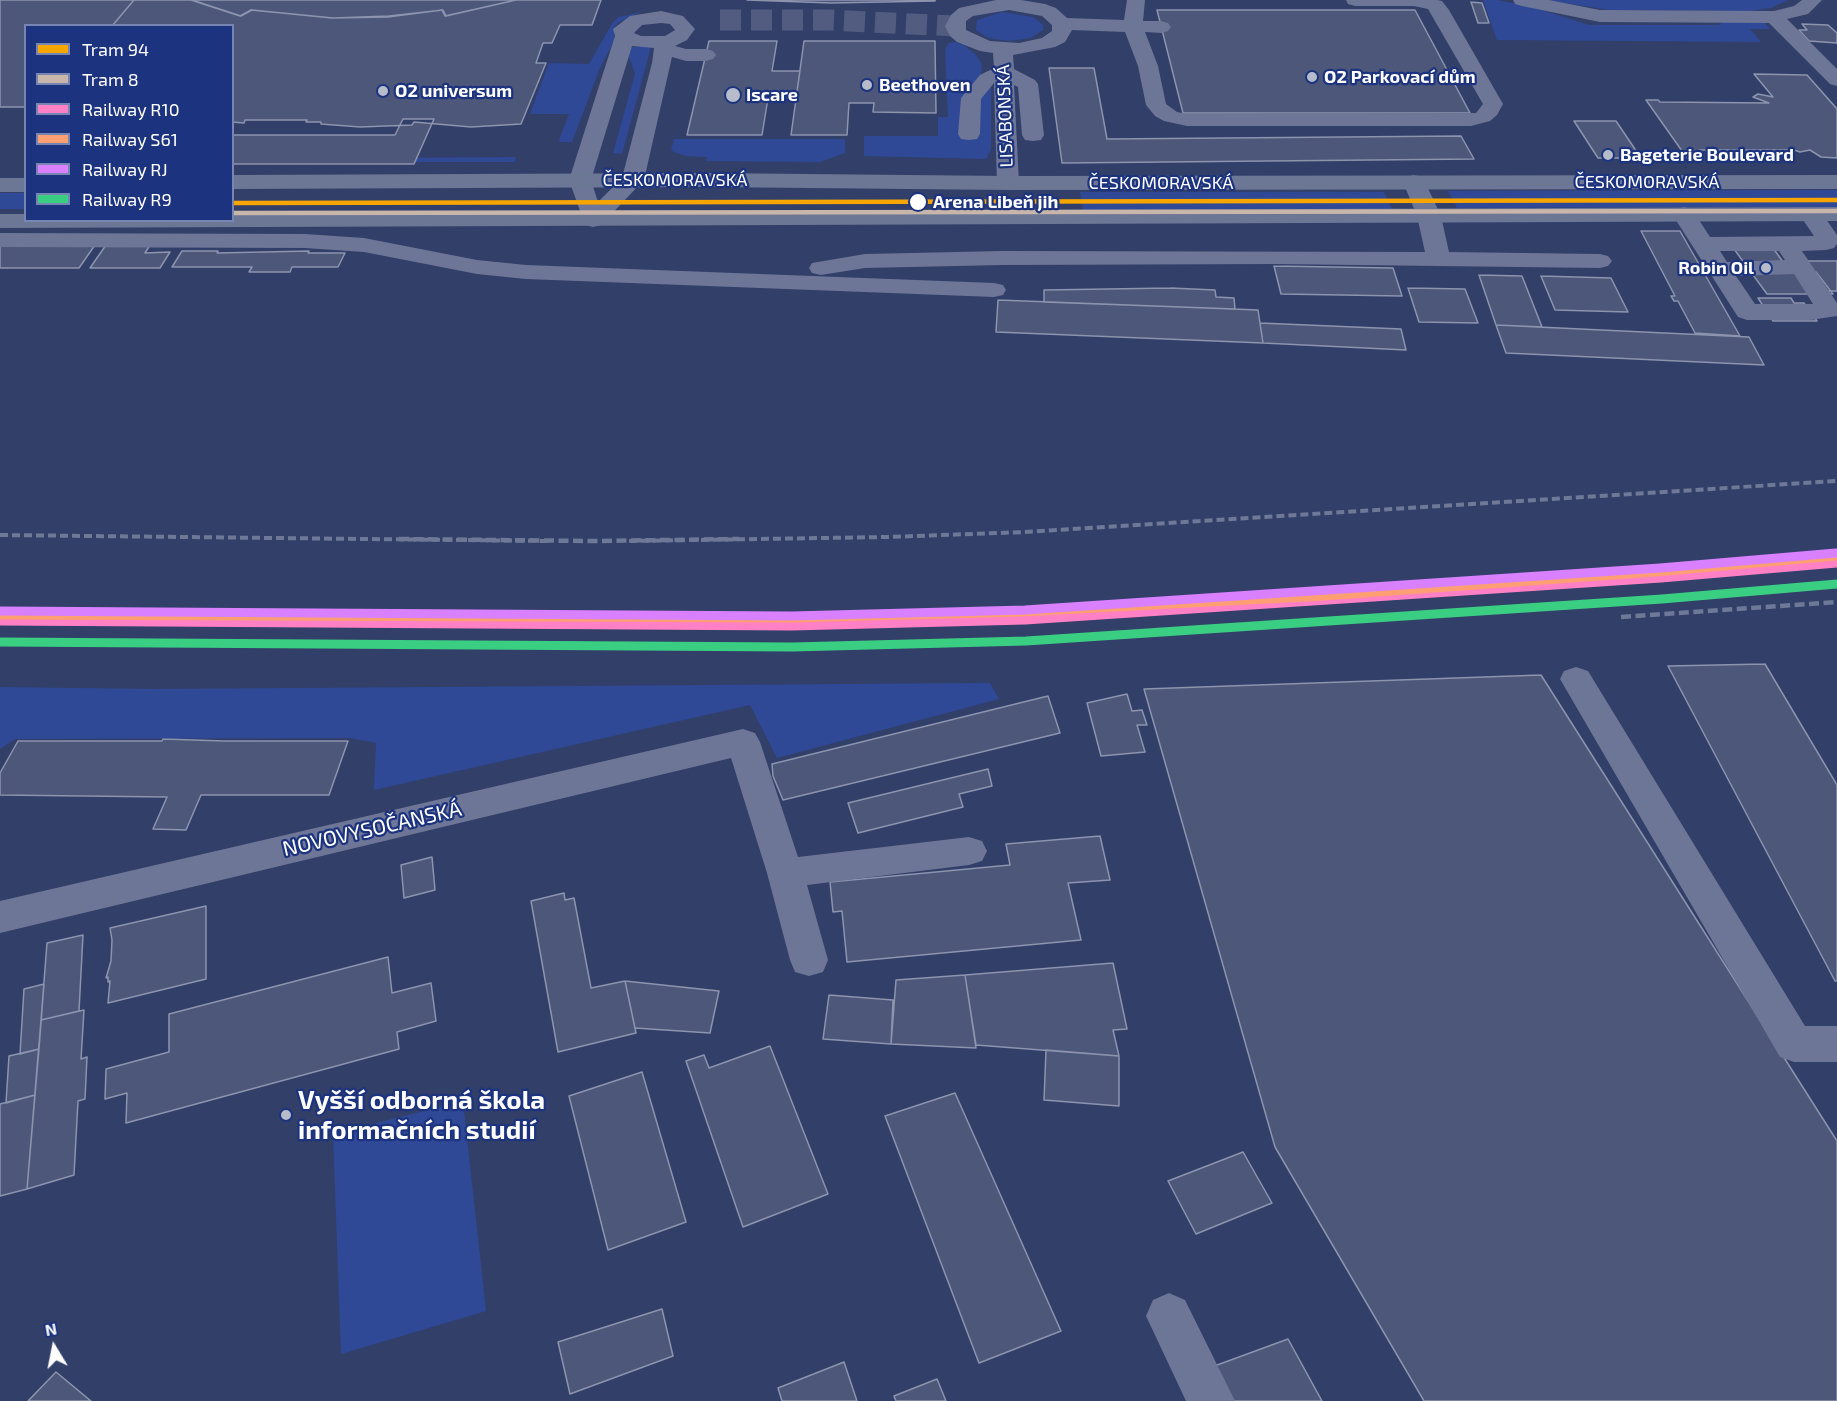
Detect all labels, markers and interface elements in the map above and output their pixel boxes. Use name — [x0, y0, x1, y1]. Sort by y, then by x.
legend — [24, 24, 234, 222]
text: Tram 94 — [82, 38, 149, 60]
street label: LISABONSKÁ — [992, 64, 1018, 168]
place label: O2 Parkovací dům — [1324, 66, 1476, 88]
text: Tram 8 — [82, 68, 139, 90]
marker: O2 Parkovací dům — [1305, 70, 1319, 84]
place label: Beethoven — [879, 74, 970, 96]
marker: Beethoven — [860, 78, 874, 92]
place label: O2 universum — [395, 80, 512, 102]
marker: O2 universum — [376, 84, 390, 98]
place label: Iscare — [746, 84, 798, 106]
marker: Iscare — [724, 86, 742, 104]
text: Railway R10 — [82, 98, 180, 120]
text: Railway S61 — [82, 128, 178, 150]
place label: Bageterie Boulevard — [1620, 144, 1794, 166]
marker: Bageterie Boulevard — [1601, 148, 1615, 162]
text: Railway RJ — [82, 158, 168, 180]
street label: ČESKOMORAVSKÁ — [602, 169, 748, 191]
street label: ČESKOMORAVSKÁ — [1574, 171, 1720, 193]
street label: ČESKOMORAVSKÁ — [1088, 172, 1234, 194]
text: Railway R9 — [82, 188, 172, 210]
place label: Arena Libeň jih — [933, 191, 1058, 213]
marker: Arena Libeň jih — [908, 192, 928, 212]
place label: Robin Oil — [1678, 257, 1754, 279]
marker: Robin Oil — [1759, 261, 1773, 275]
street label: NOVOVYSOČANSKÁ — [280, 796, 464, 862]
place label: Vyšší odborná škola informačních studií — [298, 1084, 545, 1146]
marker: Vyšší odborná škola informačních studií — [279, 1108, 293, 1122]
north arrow — [24, 1317, 84, 1377]
text: N — [43, 1318, 58, 1339]

